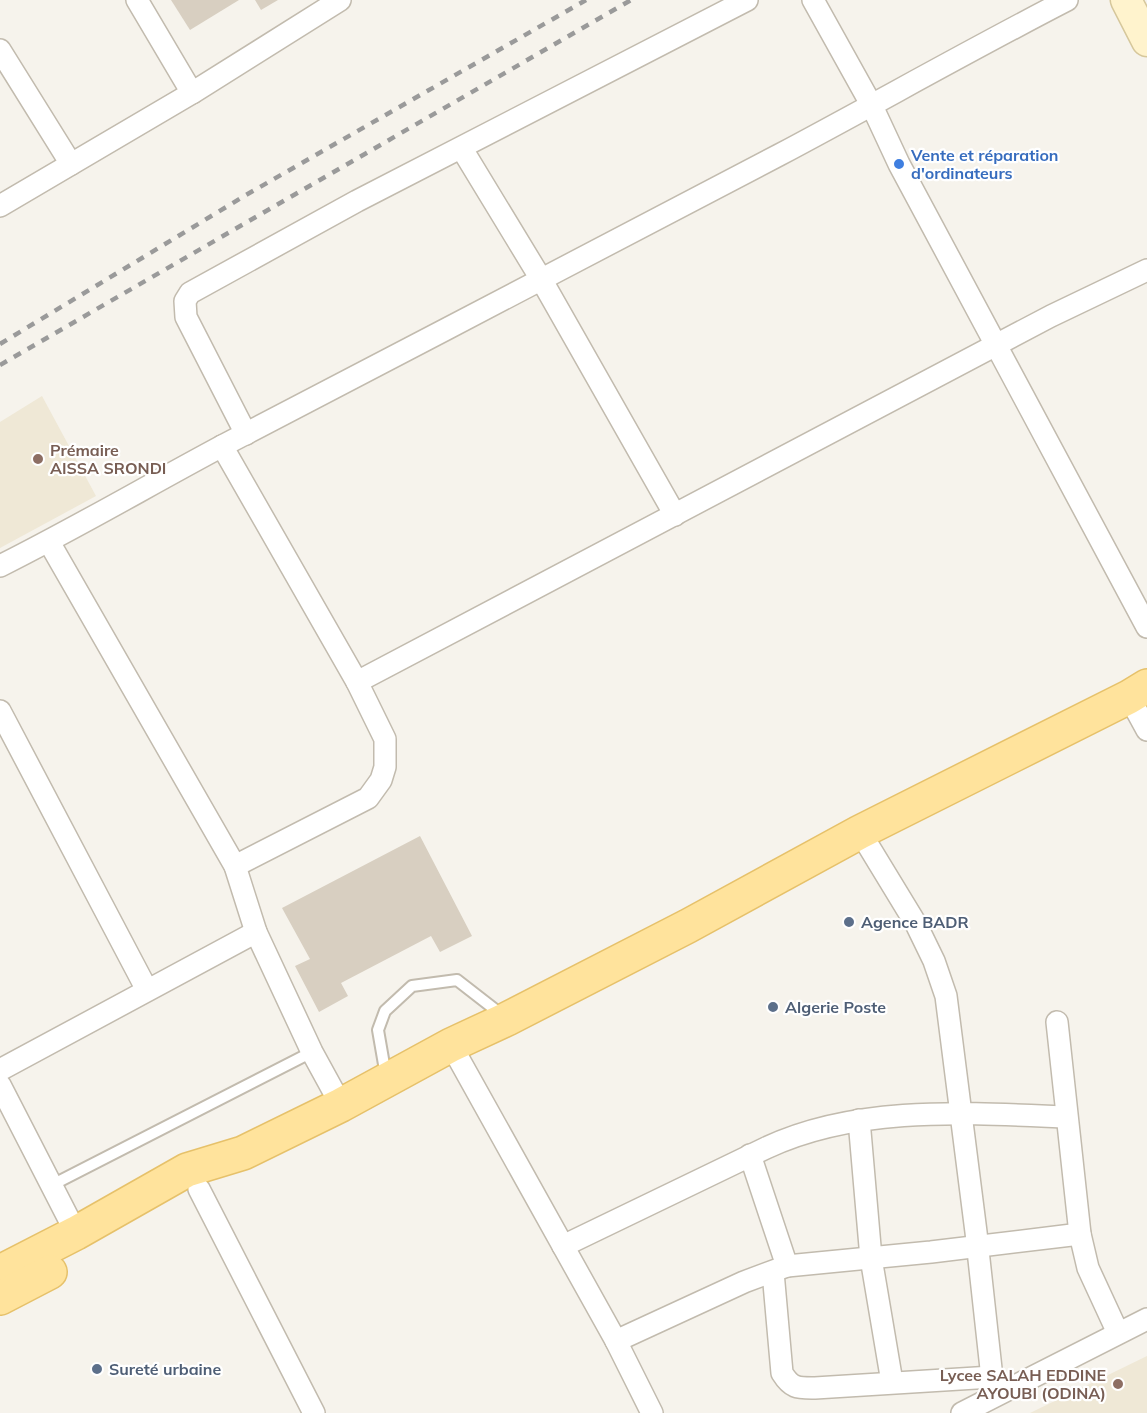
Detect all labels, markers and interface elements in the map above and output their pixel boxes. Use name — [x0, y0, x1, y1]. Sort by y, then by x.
place label: Vente et réparation d'ordinateurs — [910, 145, 1059, 183]
marker: Vente et réparation d'ordinateurs — [892, 157, 906, 171]
place label: Prémaire AISSA SRONDI — [50, 440, 166, 478]
marker: Prémaire AISSA SRONDI — [31, 452, 45, 466]
place label: Agence BADR — [861, 912, 969, 932]
marker: Agence BADR — [842, 915, 856, 929]
place label: Algerie Poste — [785, 997, 886, 1017]
marker: Algerie Poste — [766, 1000, 780, 1014]
place label: Sureté urbaine — [109, 1359, 221, 1379]
marker: Sureté urbaine — [90, 1362, 104, 1376]
place label: Lycee SALAH EDDINE AYOUBI (ODINA) — [940, 1365, 1106, 1403]
marker: Lycee SALAH EDDINE AYOUBI (ODINA) — [1111, 1377, 1125, 1391]

